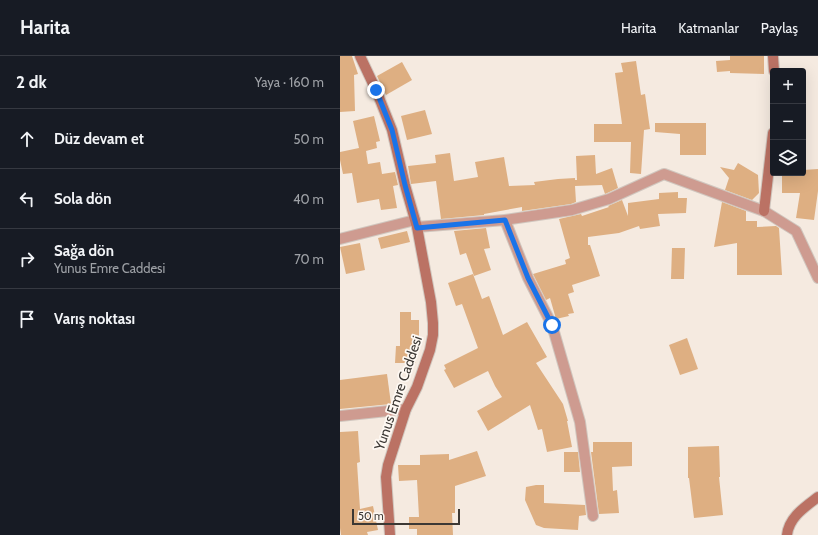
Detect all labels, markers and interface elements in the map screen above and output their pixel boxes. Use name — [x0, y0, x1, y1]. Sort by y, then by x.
text: Harita — [20, 16, 70, 39]
text: Harita — [621, 19, 656, 37]
text: Katmanlar — [678, 19, 739, 37]
text: Paylaş — [761, 19, 798, 37]
map controls — [770, 68, 806, 176]
button: + — [770, 68, 806, 104]
text: 2 dk — [16, 72, 47, 92]
text: Yaya · 160 m — [255, 74, 324, 90]
route end — [367, 81, 385, 99]
button: − — [770, 104, 806, 140]
icon: ahead — [16, 128, 38, 150]
text: Düz devam et — [54, 130, 144, 148]
text: 50 m — [294, 131, 324, 147]
button: layers — [770, 140, 806, 176]
icon: left — [16, 188, 38, 210]
text: Sola dön — [54, 190, 111, 208]
text: 40 m — [293, 191, 324, 207]
text: Sağa dön — [54, 242, 114, 260]
icon: right — [16, 248, 38, 270]
text: 70 m — [294, 251, 324, 267]
text: Yunus Emre Caddesi — [54, 260, 165, 276]
icon: arrive — [16, 308, 38, 330]
text: Varış noktası — [54, 310, 135, 328]
route start — [543, 316, 561, 334]
street label: Yunus Emre Caddesi — [370, 333, 426, 453]
scale bar — [352, 507, 460, 526]
text: 50 m — [358, 509, 384, 523]

